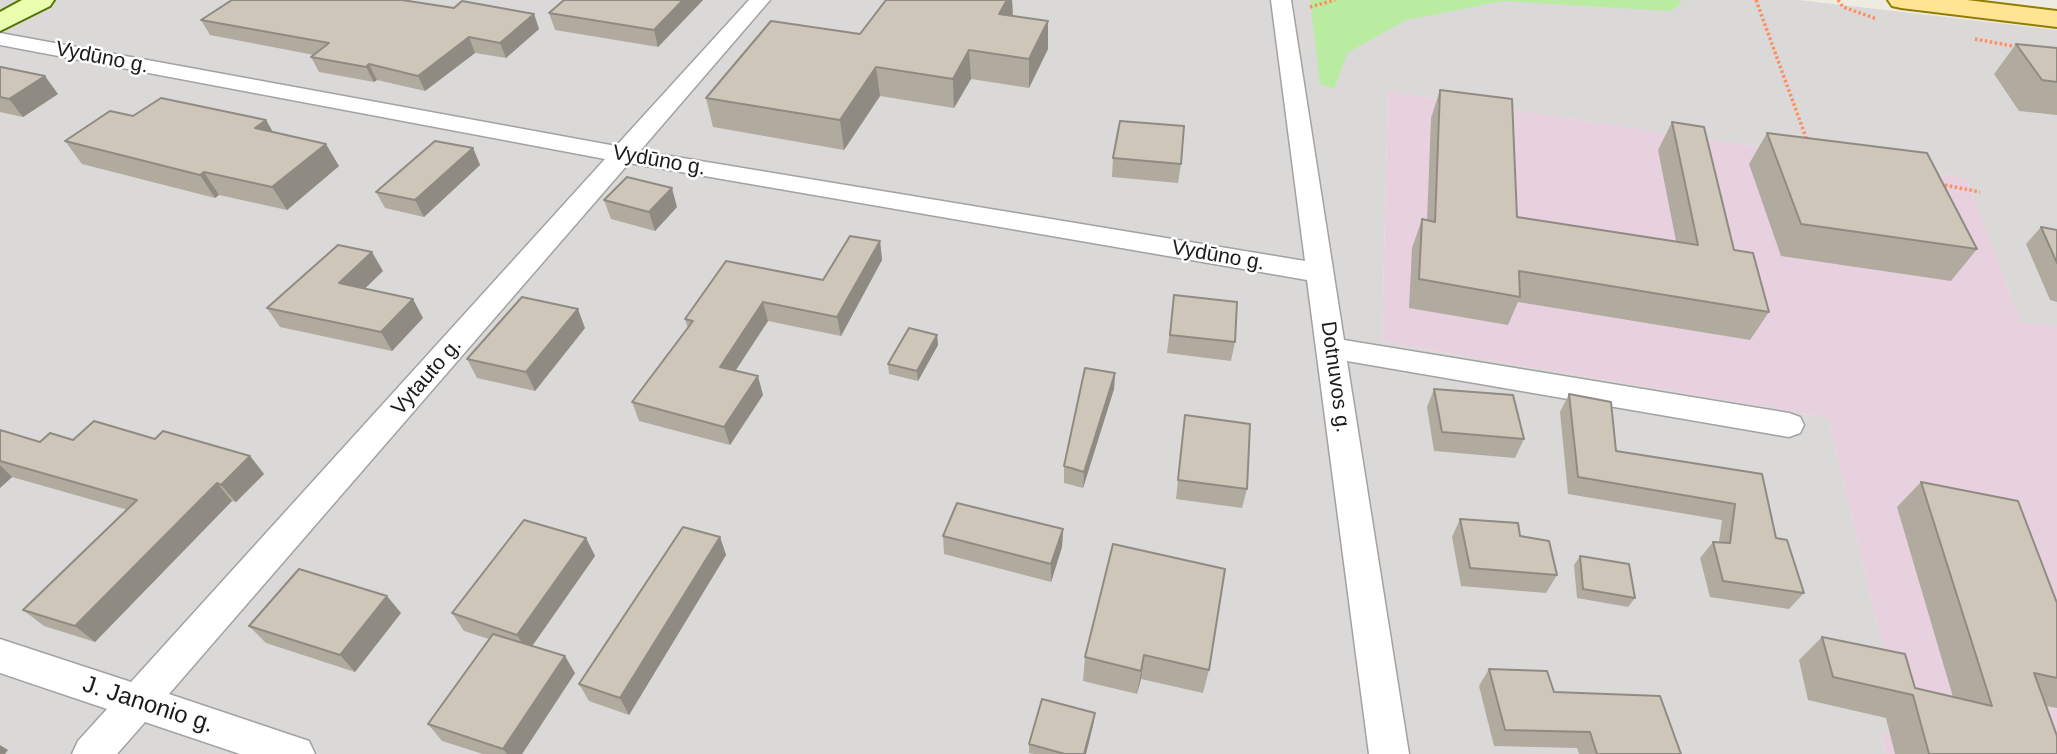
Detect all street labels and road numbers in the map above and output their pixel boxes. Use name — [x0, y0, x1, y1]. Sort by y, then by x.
street label: Vydūno g. — [54, 37, 150, 79]
street label: Vydūno g. — [611, 140, 707, 182]
street label: Vydūno g. — [1170, 235, 1266, 277]
street label: Dotnuvos g. — [1315, 320, 1355, 434]
street label: Vytauto g. — [387, 333, 467, 421]
street label: J. Janonio g. — [79, 670, 217, 740]

